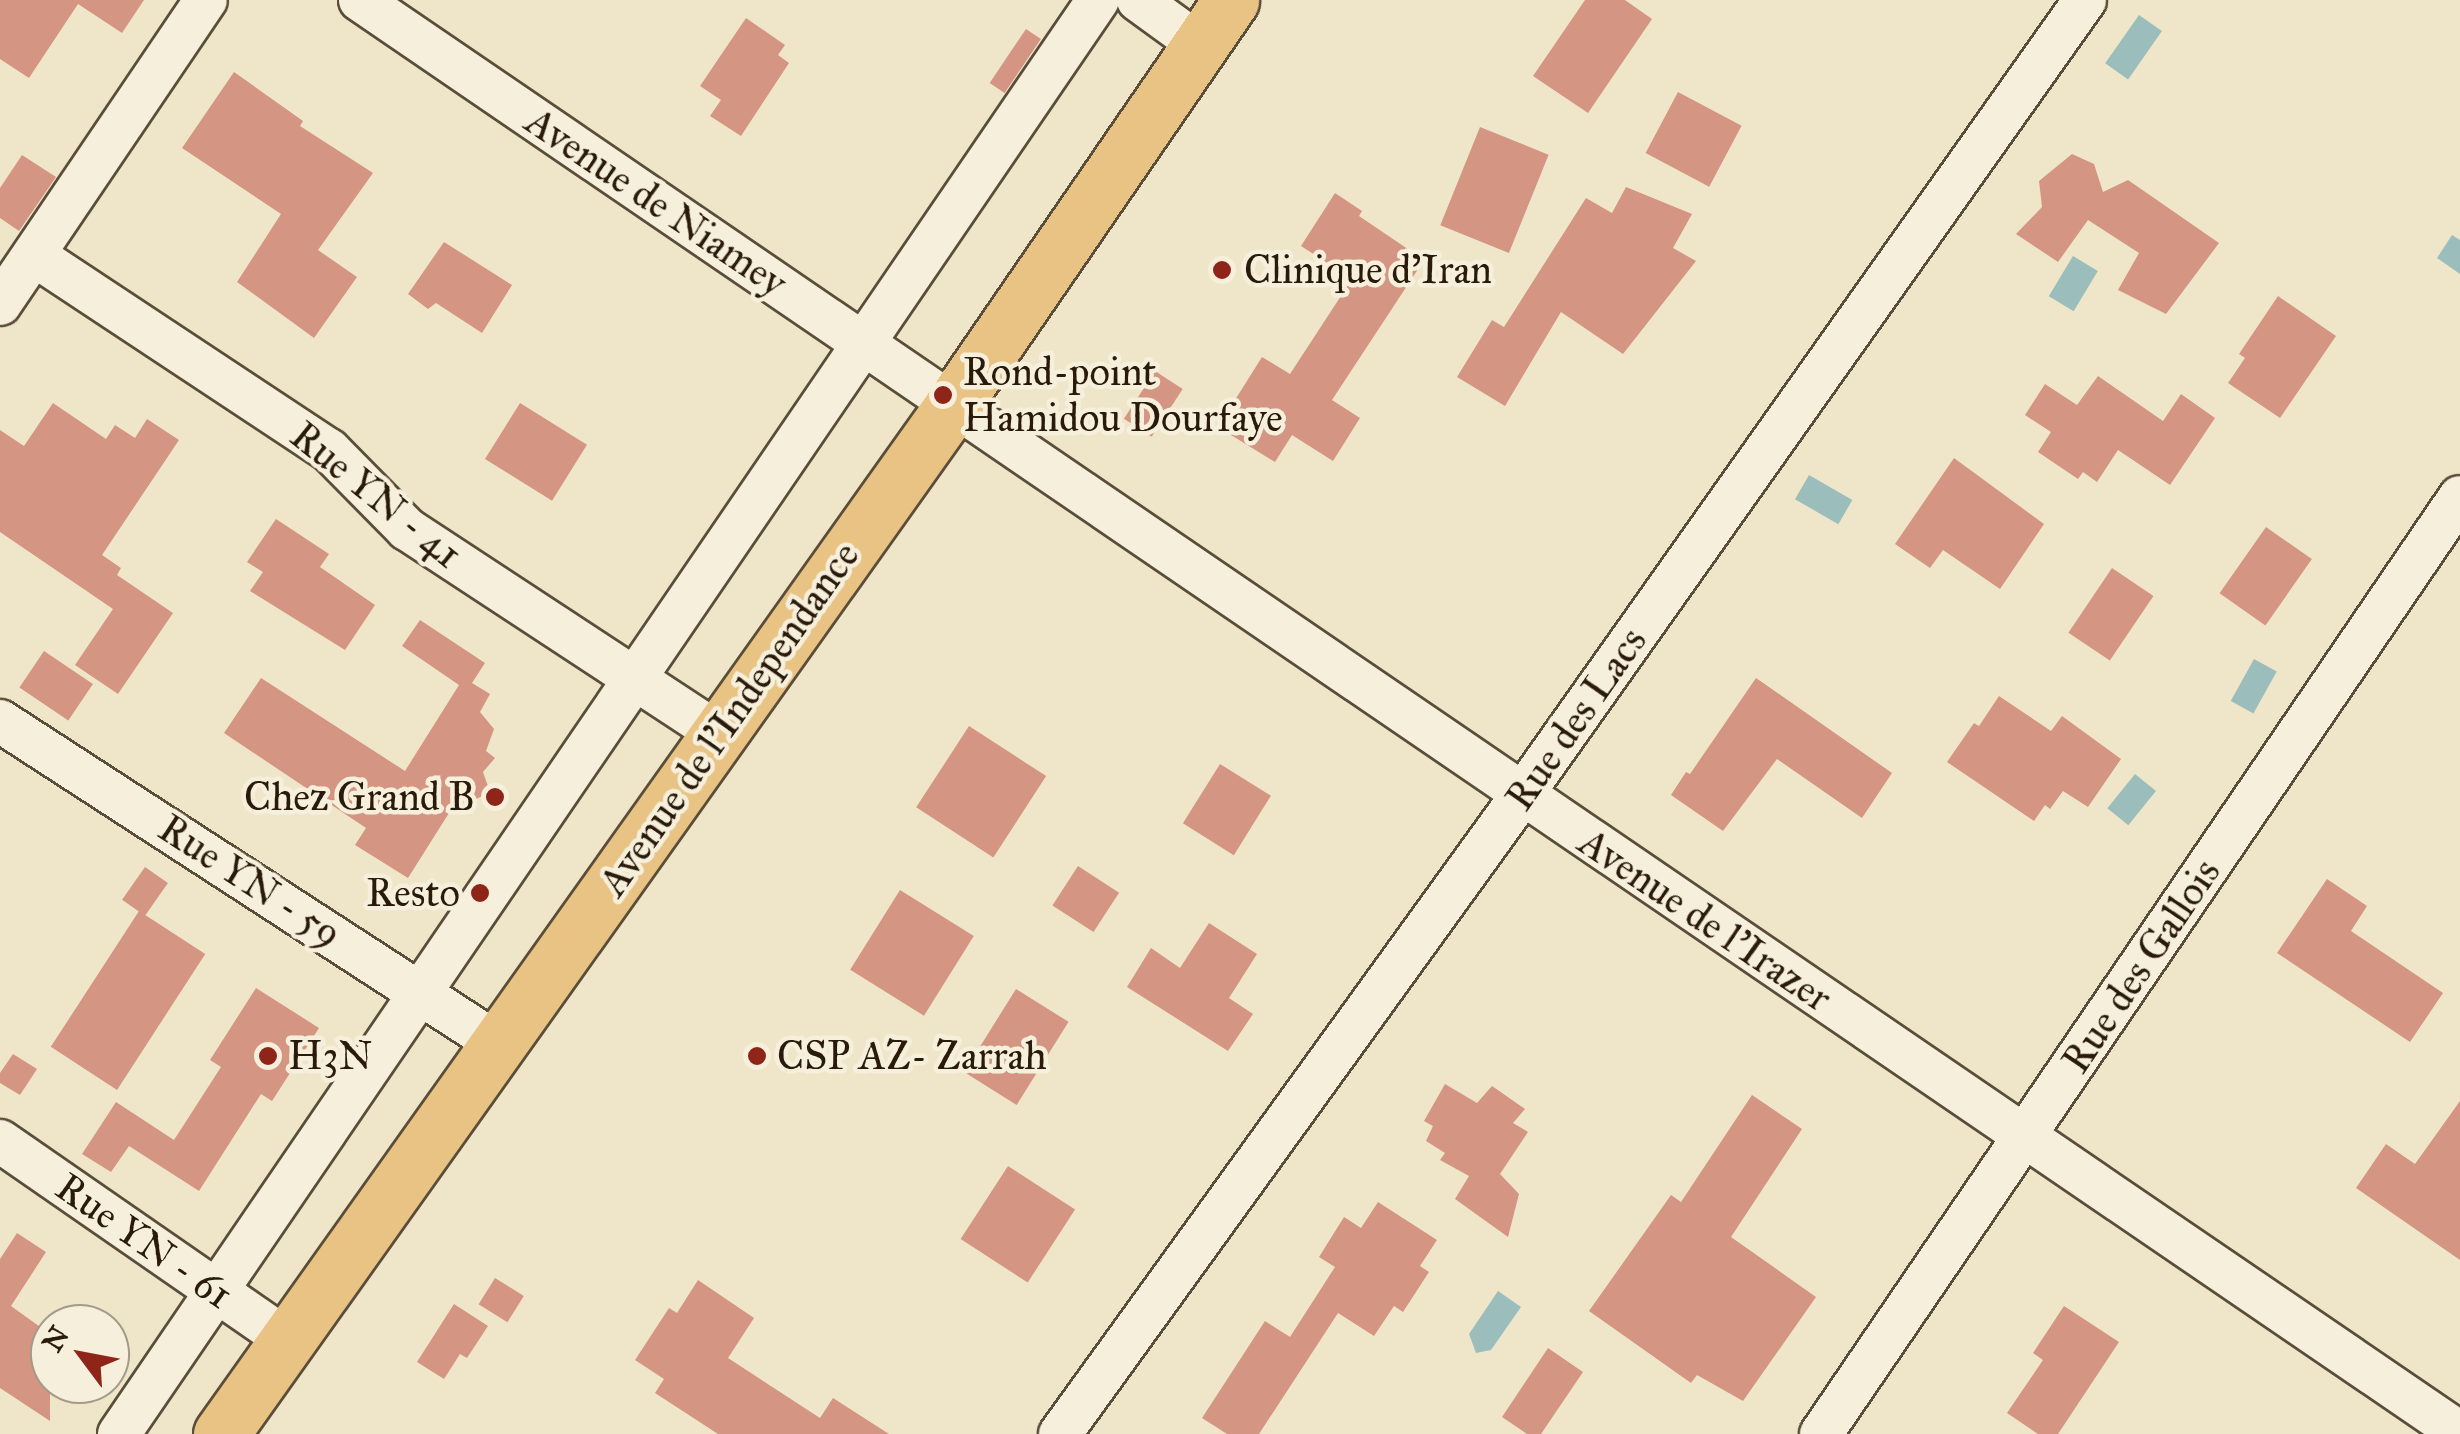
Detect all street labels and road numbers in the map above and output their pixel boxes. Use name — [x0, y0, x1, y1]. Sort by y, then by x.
street label: Avenue de Niamey — [516, 97, 796, 307]
street label: Rue YN - 41 — [281, 412, 471, 578]
street label: Avenue de l'Independance — [589, 533, 869, 905]
street label: Rue des Lacs — [1495, 618, 1657, 820]
street label: Rue YN - 59 — [150, 804, 350, 958]
street label: Avenue de l'Irazer — [1570, 818, 1840, 1022]
street label: Rue des Gallois — [2052, 850, 2230, 1082]
street label: Rue YN - 61 — [47, 1163, 241, 1319]

